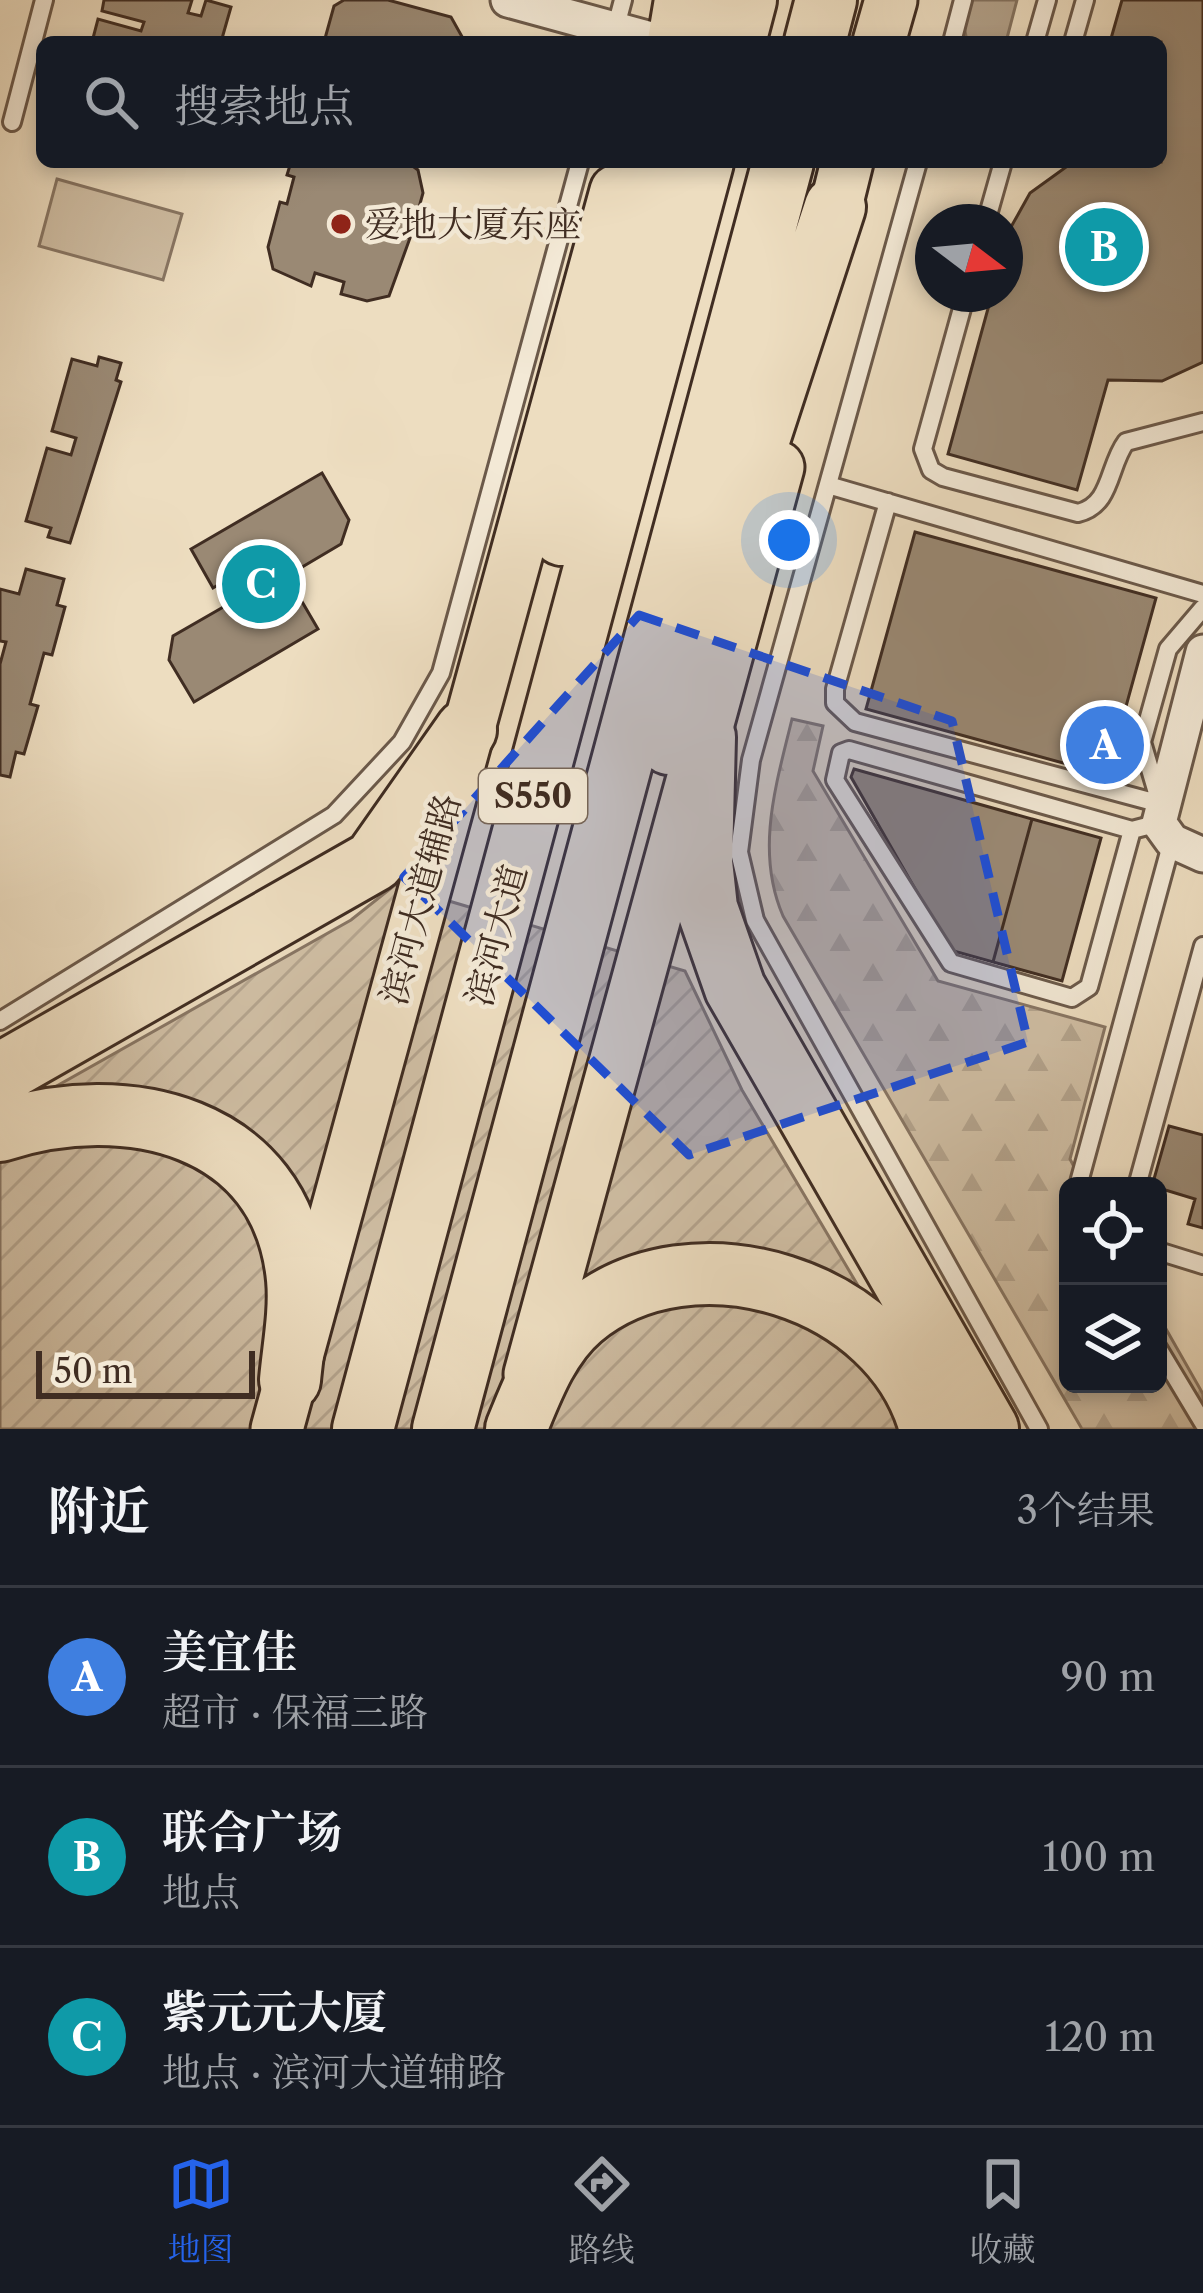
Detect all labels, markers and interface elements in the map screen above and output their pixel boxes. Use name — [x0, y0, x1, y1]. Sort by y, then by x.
search box — [36, 36, 1167, 168]
icon: search — [78, 69, 144, 135]
text: 搜索地点 — [174, 78, 354, 134]
place label: 爱地大厦东座 — [365, 202, 581, 246]
pin: B — [1065, 202, 1143, 292]
north arrow — [915, 204, 1023, 312]
marker: 爱地大厦东座 — [328, 211, 354, 237]
your location — [759, 510, 819, 570]
pin: C — [222, 539, 300, 629]
pin: A — [1066, 700, 1144, 790]
road number: S550 — [479, 769, 587, 823]
street label: 滨河大道辅路 — [371, 789, 469, 1009]
street label: 滨河大道 — [456, 860, 536, 1010]
map controls — [1059, 1177, 1167, 1393]
button: locate — [1059, 1177, 1167, 1285]
button: layers — [1059, 1285, 1167, 1393]
scale bar — [36, 1345, 255, 1398]
text: 50 m — [54, 1351, 132, 1392]
text: 附近 — [48, 1480, 150, 1542]
text: 3个结果 — [1017, 1486, 1155, 1534]
text: 美宜佳 — [162, 1624, 297, 1680]
text: A — [72, 1653, 102, 1701]
text: 90 m — [1061, 1653, 1155, 1701]
text: 超市 · 保福三路 — [162, 1688, 428, 1736]
text: 联合广场 — [162, 1804, 342, 1860]
text: B — [73, 1833, 102, 1881]
text: 100 m — [1042, 1833, 1155, 1881]
text: 地点 — [162, 1868, 240, 1916]
text: 紫元元大厦 — [162, 1984, 387, 2040]
text: C — [71, 2013, 103, 2061]
text: 120 m — [1045, 2013, 1155, 2061]
text: 地点 · 滨河大道辅路 — [162, 2048, 506, 2096]
tab: 地图 — [168, 2151, 234, 2270]
tab: 路线 — [569, 2151, 635, 2270]
tab: 收藏 — [970, 2151, 1036, 2270]

